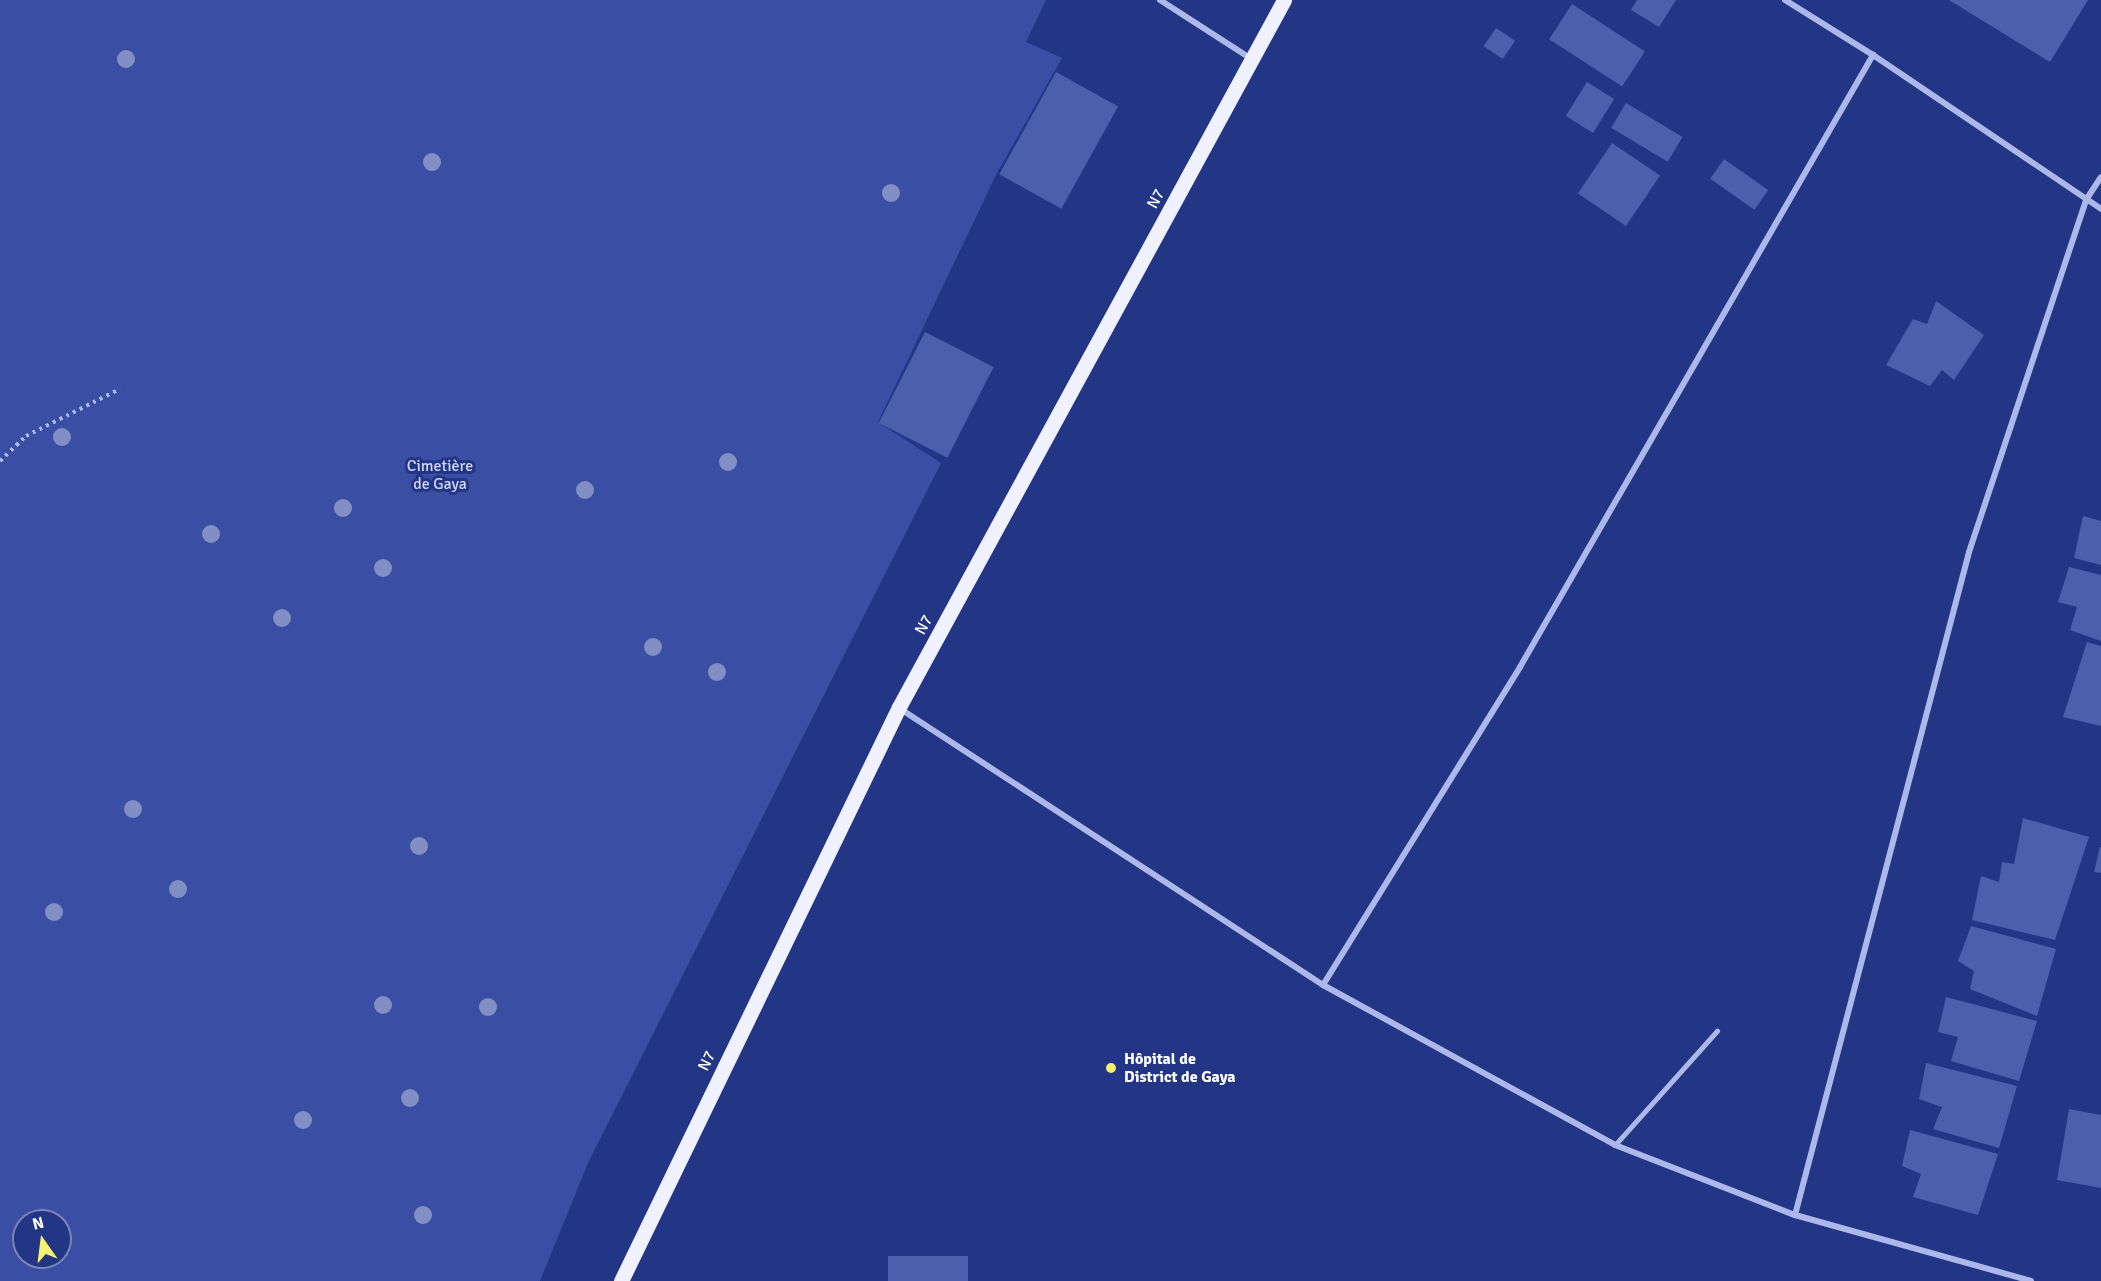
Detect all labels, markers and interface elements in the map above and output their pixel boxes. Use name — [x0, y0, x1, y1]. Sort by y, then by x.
street label: N7 — [1143, 186, 1169, 212]
park label: Cimetière de Gaya — [407, 456, 473, 494]
street label: N7 — [911, 612, 937, 638]
street label: N7 — [694, 1048, 720, 1074]
place label: Hôpital de District de Gaya — [1124, 1049, 1236, 1087]
marker: Hôpital de District de Gaya — [1102, 1059, 1120, 1077]
north arrow — [12, 1209, 72, 1269]
text: N — [30, 1212, 46, 1235]

